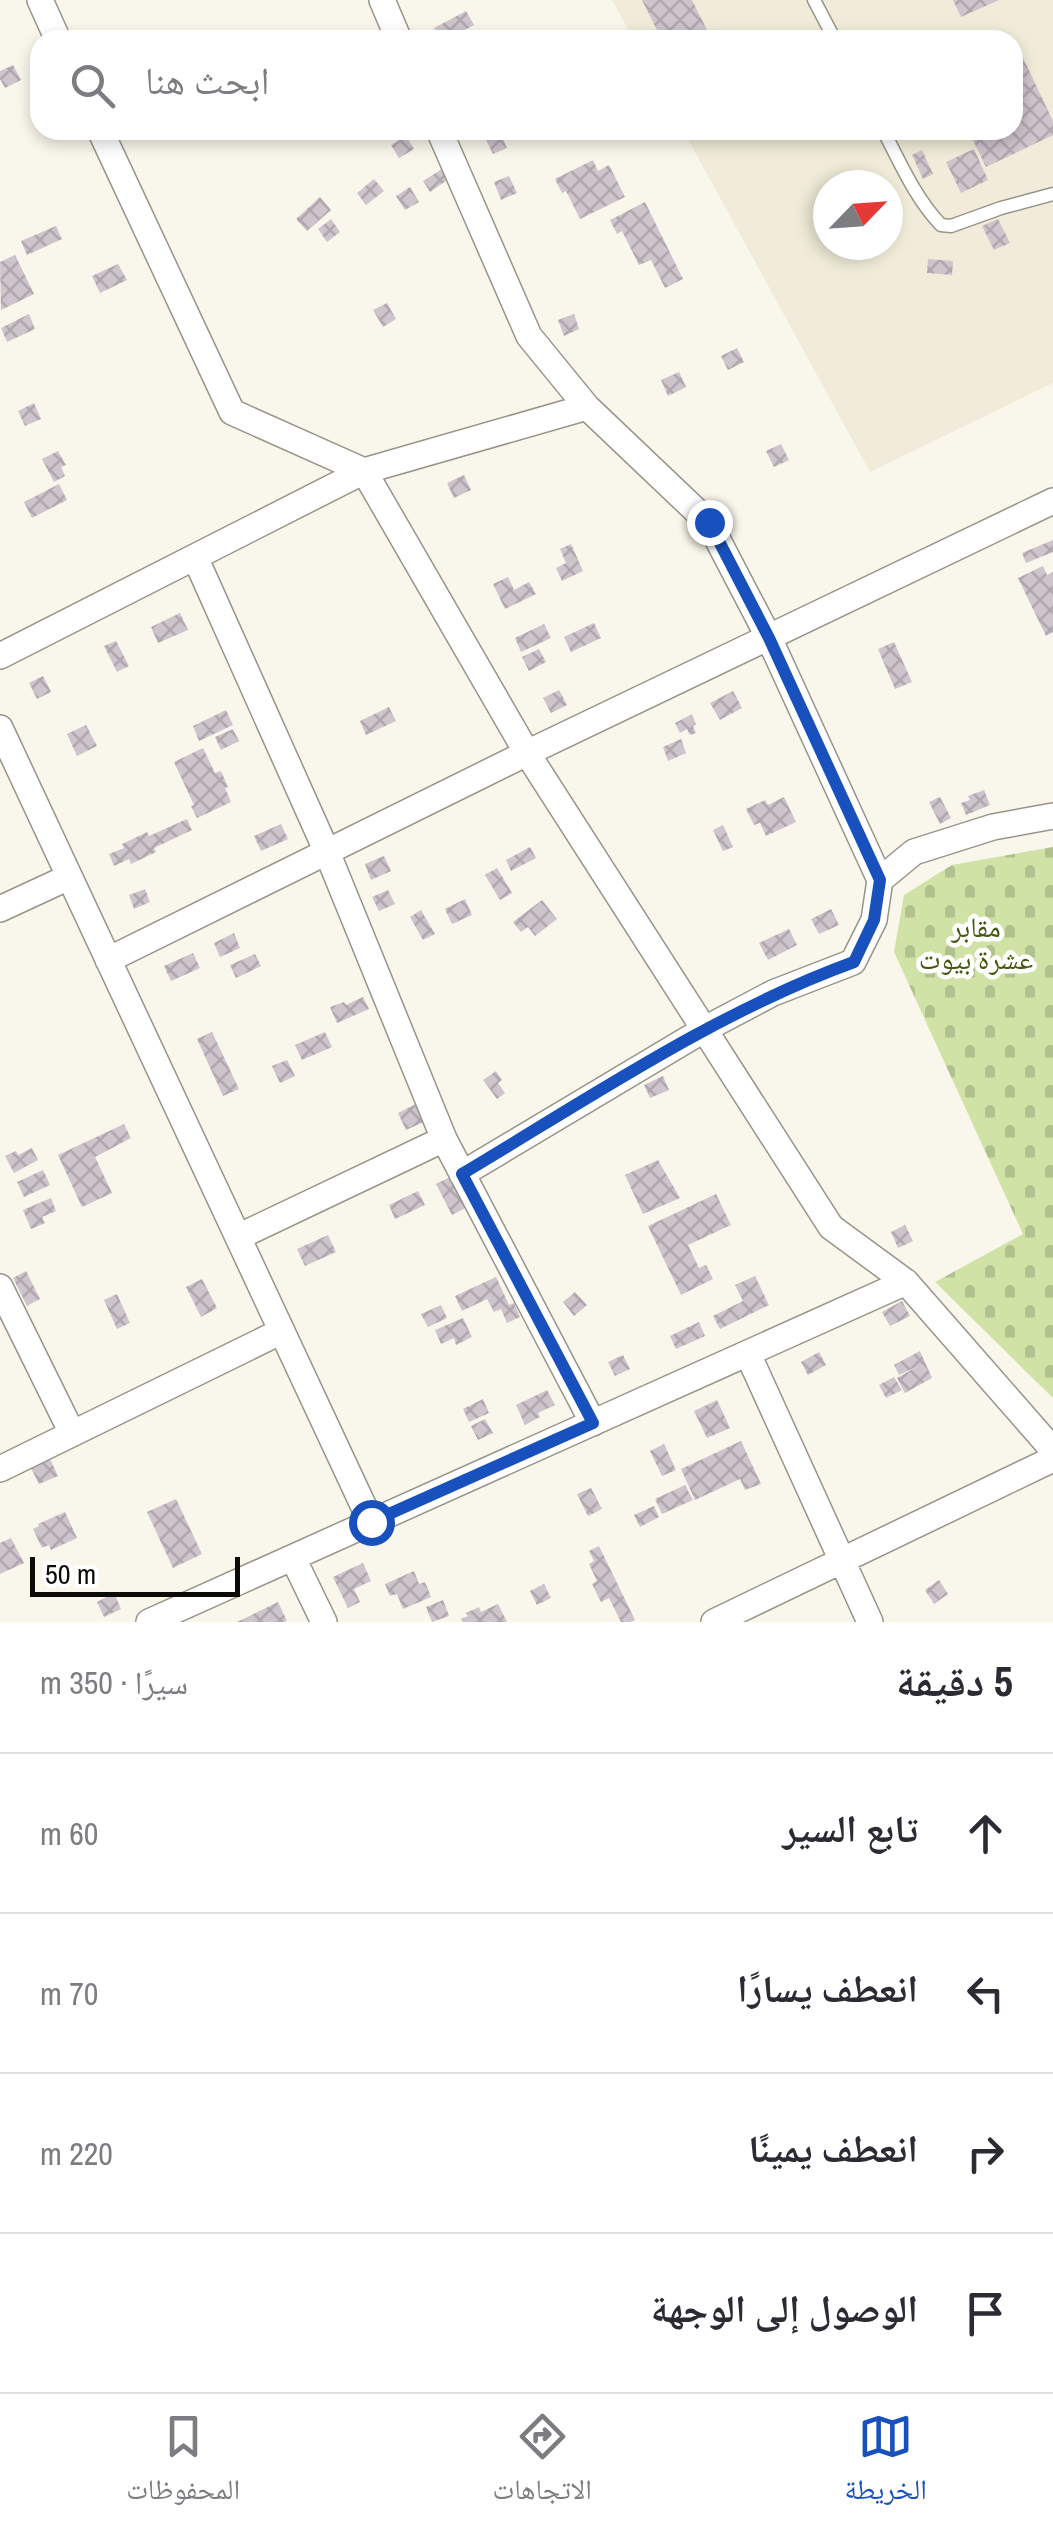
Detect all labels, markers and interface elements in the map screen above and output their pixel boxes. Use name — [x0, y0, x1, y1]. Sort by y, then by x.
search box — [30, 30, 1023, 140]
text: ابحث هنا — [145, 55, 270, 106]
icon: search — [65, 58, 120, 113]
north arrow — [813, 170, 903, 260]
route end — [687, 500, 733, 546]
park label: مقابر عشرة بيوت — [919, 908, 1033, 978]
route start — [349, 1500, 395, 1546]
scale bar — [30, 1552, 240, 1596]
text: 50 m — [45, 1555, 96, 1593]
text: 5 دقيقة — [896, 1653, 1013, 1709]
text: سيرًا · 350 m — [40, 1661, 188, 1704]
text: تابع السير — [783, 1803, 918, 1854]
icon: ahead — [958, 1806, 1013, 1861]
text: 60 m — [40, 1812, 98, 1855]
text: انعطف يسارًا — [737, 1963, 918, 2014]
icon: left — [958, 1966, 1013, 2021]
text: 70 m — [40, 1972, 98, 2015]
text: انعطف يمينًا — [748, 2123, 918, 2174]
icon: right — [958, 2126, 1013, 2181]
text: 220 m — [40, 2132, 113, 2175]
text: الوصول إلى الوجهة — [651, 2283, 918, 2334]
icon: arrive — [958, 2286, 1013, 2341]
tab: المحفوظات — [126, 2409, 240, 2517]
tab: الاتجاهات — [493, 2409, 592, 2517]
tab: الخريطة — [844, 2409, 927, 2517]

